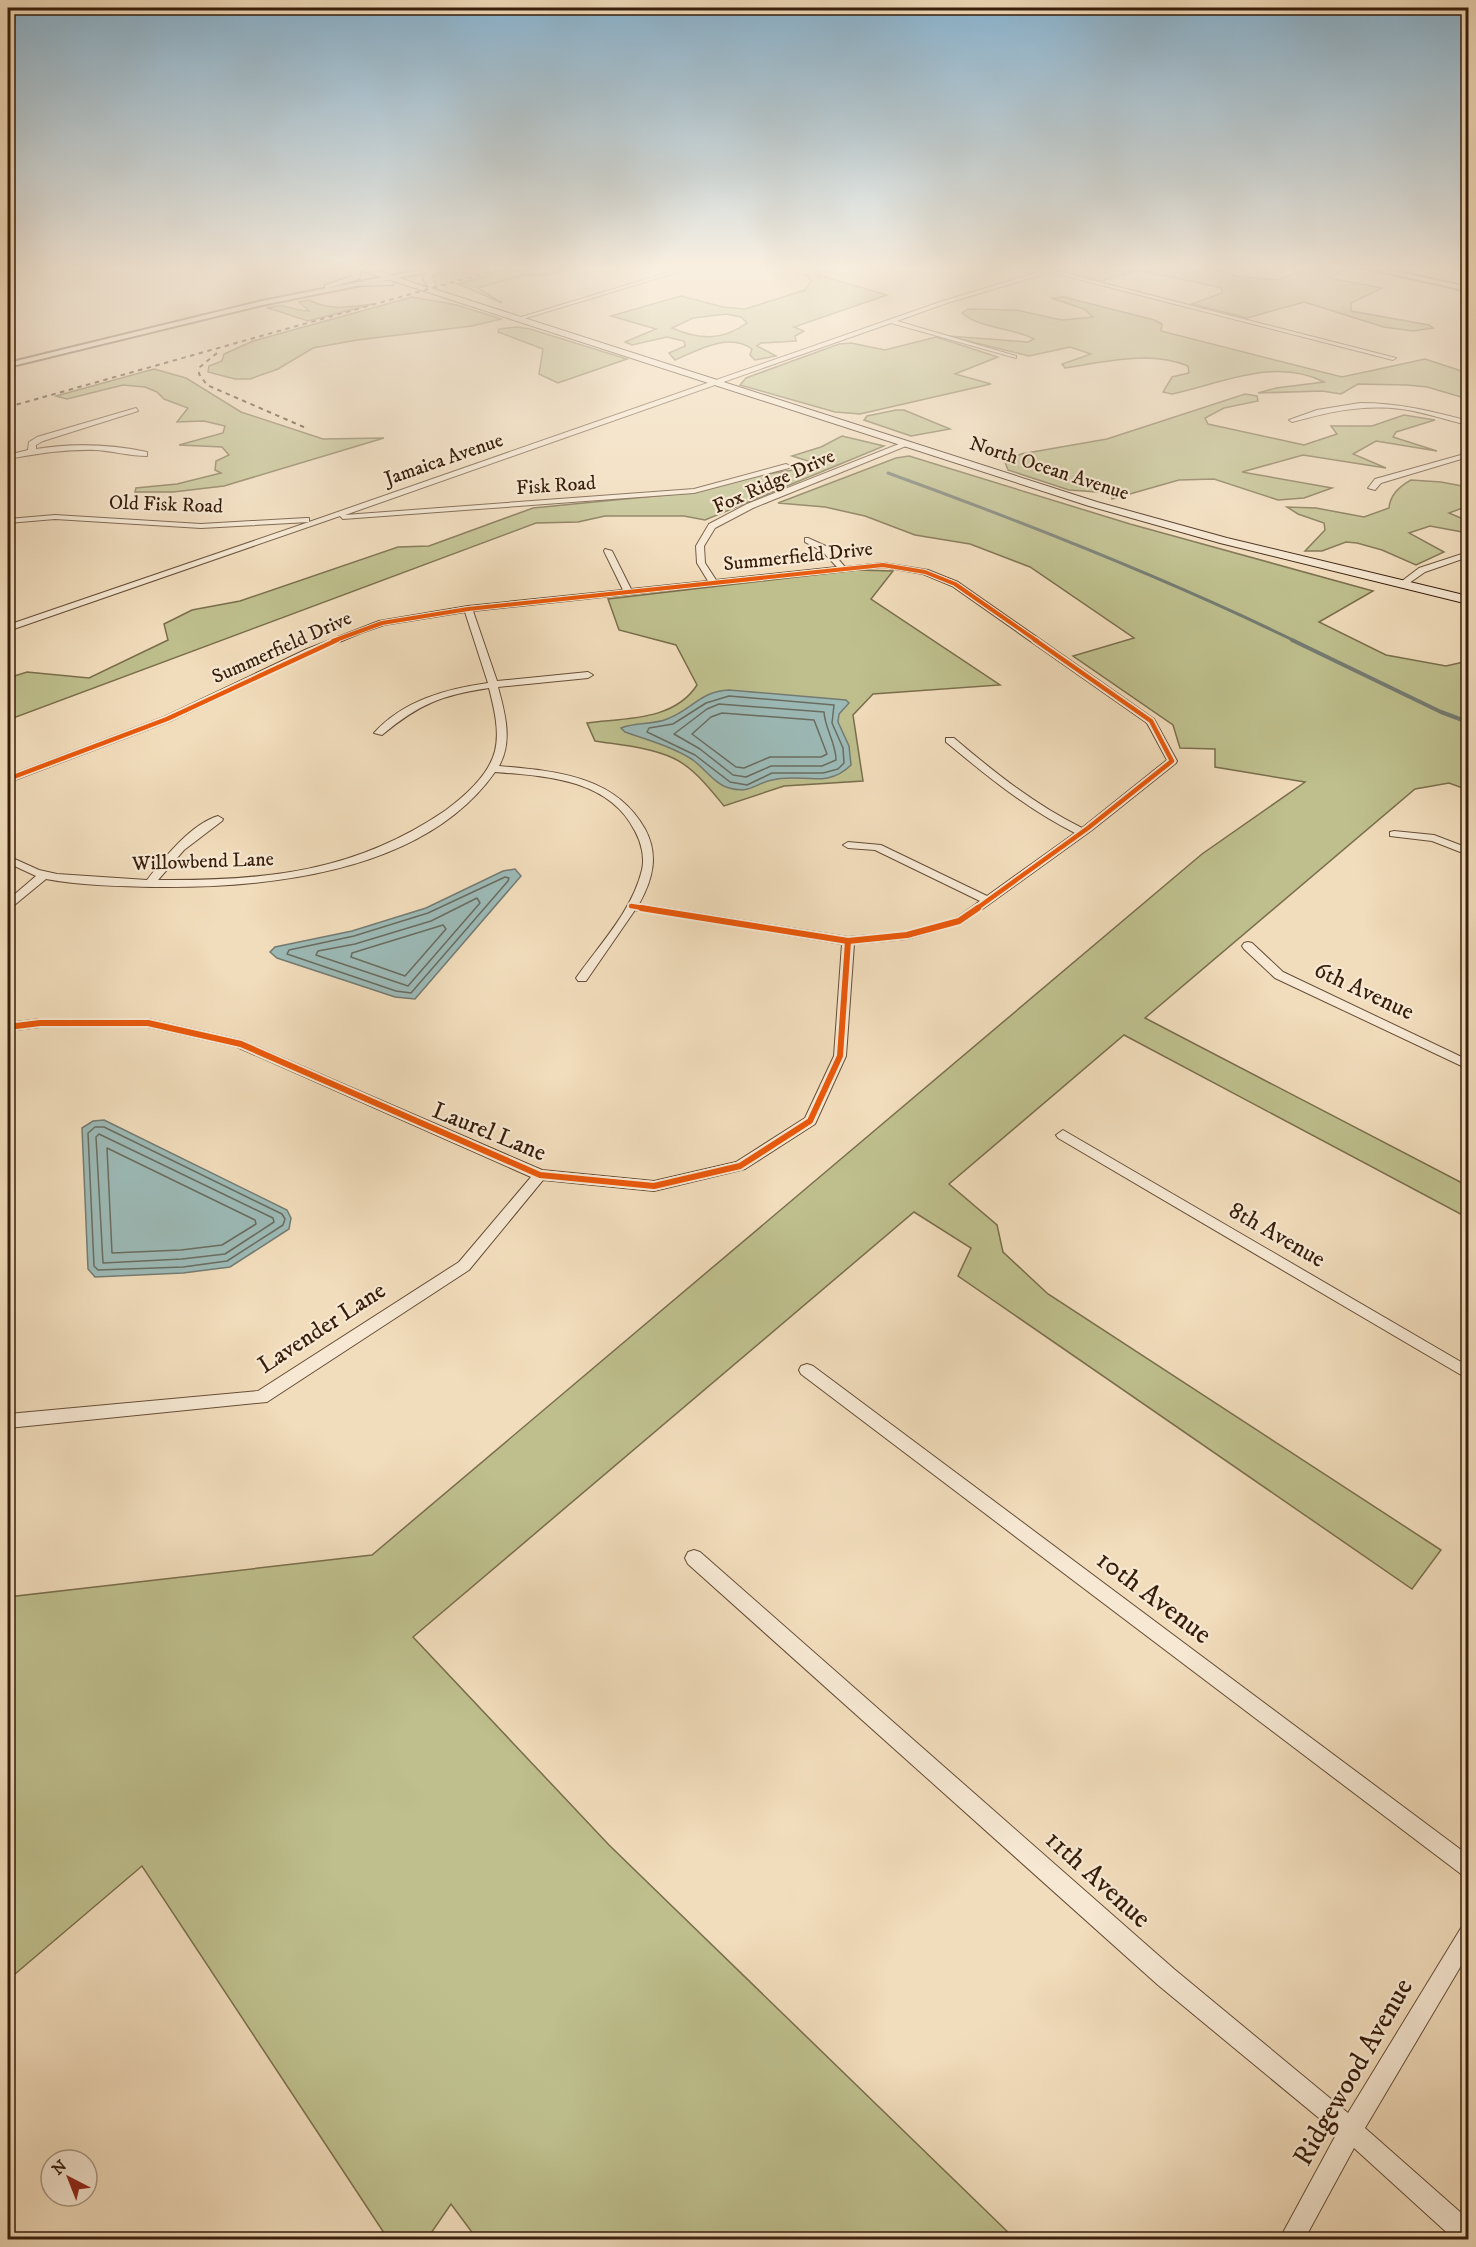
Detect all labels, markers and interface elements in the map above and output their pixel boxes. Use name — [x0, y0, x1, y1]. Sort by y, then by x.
street label: Jamaica Avenue — [380, 428, 507, 493]
street label: North Ocean Avenue — [966, 431, 1132, 507]
street label: Fox Ridge Drive — [709, 444, 839, 520]
street label: Fisk Road — [515, 471, 597, 501]
street label: Old Fisk Road — [109, 491, 223, 519]
street label: Summerfield Drive — [722, 537, 874, 577]
street label: Summerfield Drive — [208, 606, 356, 690]
street label: Willowbend Lane — [131, 847, 274, 877]
street label: 6th Avenue — [1309, 955, 1419, 1027]
street label: Laurel Lane — [428, 1096, 550, 1168]
street label: 8th Avenue — [1223, 1195, 1331, 1275]
street label: Lavender Lane — [253, 1276, 392, 1380]
street label: 10th Avenue — [1089, 1542, 1219, 1652]
street label: 11th Avenue — [1038, 1822, 1158, 1936]
street label: Ridgewood Avenue — [1285, 1972, 1421, 2172]
north arrow — [39, 2148, 99, 2208]
text: N — [48, 2156, 71, 2179]

